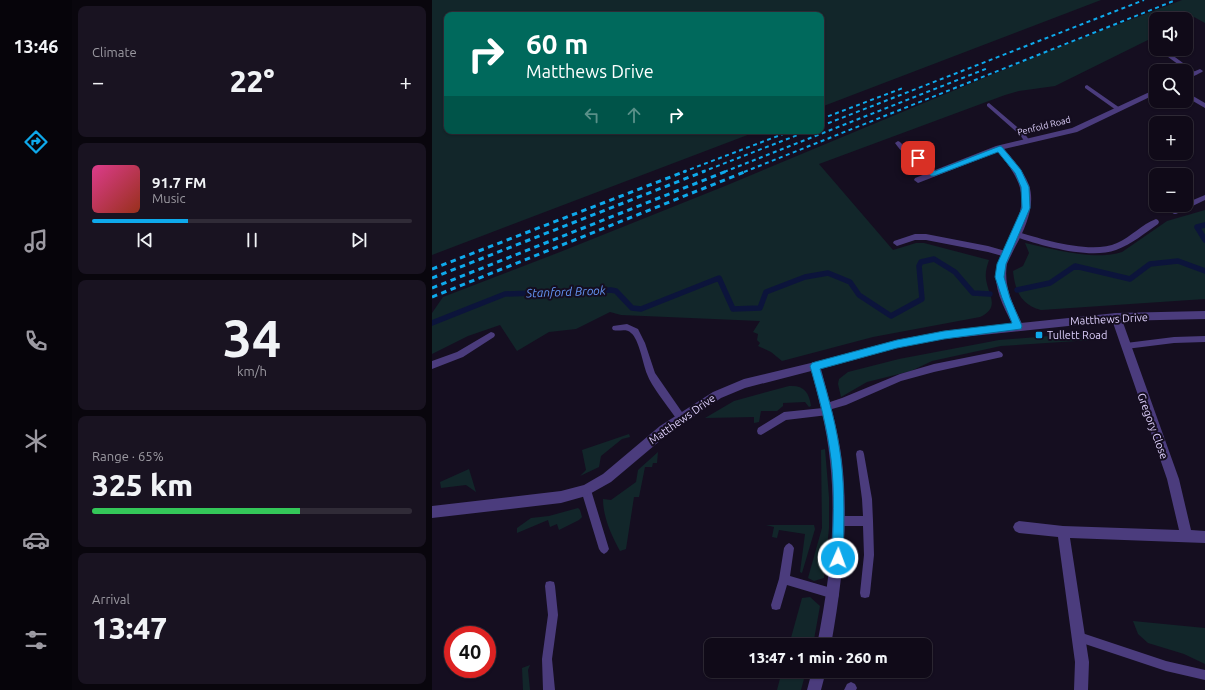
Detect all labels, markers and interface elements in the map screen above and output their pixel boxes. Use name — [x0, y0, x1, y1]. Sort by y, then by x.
map controls — [1149, 12, 1193, 212]
button: sound — [1149, 12, 1193, 56]
icon: right — [460, 28, 512, 80]
text: 60 m — [526, 28, 588, 59]
text: 13:46 — [13, 36, 59, 56]
text: Climate — [92, 45, 137, 59]
text: Matthews Drive — [526, 61, 654, 81]
text: 22° — [230, 64, 274, 98]
button: search — [1149, 64, 1193, 108]
text: − — [92, 69, 104, 94]
text: + — [400, 69, 412, 94]
icon: left — [581, 104, 603, 126]
icon: ahead — [623, 104, 645, 126]
icon: right — [665, 104, 687, 126]
street label: Penfold Road — [1016, 115, 1072, 137]
button: + — [1149, 116, 1193, 160]
icon: directions — [22, 128, 50, 156]
pin — [901, 141, 935, 175]
icon: arrive — [907, 147, 929, 169]
button: − — [1149, 168, 1193, 212]
text: 91.7 FM — [152, 174, 206, 191]
text: Music — [152, 191, 186, 205]
icon: music — [22, 227, 50, 255]
icon: previous — [134, 229, 156, 251]
icon: pause — [241, 229, 263, 251]
icon: next — [348, 229, 370, 251]
water label: Stanford Brook — [525, 284, 607, 299]
text: 34 — [223, 309, 281, 367]
street label: Matthews Drive — [1070, 311, 1148, 327]
icon: phone — [22, 327, 50, 355]
place label: Tullett Road — [1047, 329, 1107, 341]
marker: Tullett Road — [1034, 330, 1044, 340]
text: km/h — [237, 364, 267, 378]
street label: Gregory Close — [1135, 391, 1171, 461]
street label: Matthews Drive — [647, 392, 717, 446]
icon: climate — [22, 427, 50, 455]
text: Range · 65% — [92, 449, 164, 463]
text: 325 km — [92, 468, 193, 502]
icon: car — [22, 526, 50, 554]
position arrow — [817, 537, 859, 579]
text: Arrival — [92, 592, 130, 606]
text: 13:47 — [92, 611, 167, 645]
icon: filters — [22, 626, 50, 654]
speed limit sign: 40 — [444, 626, 496, 678]
text: 13:47 · 1 min · 260 m — [748, 649, 888, 666]

